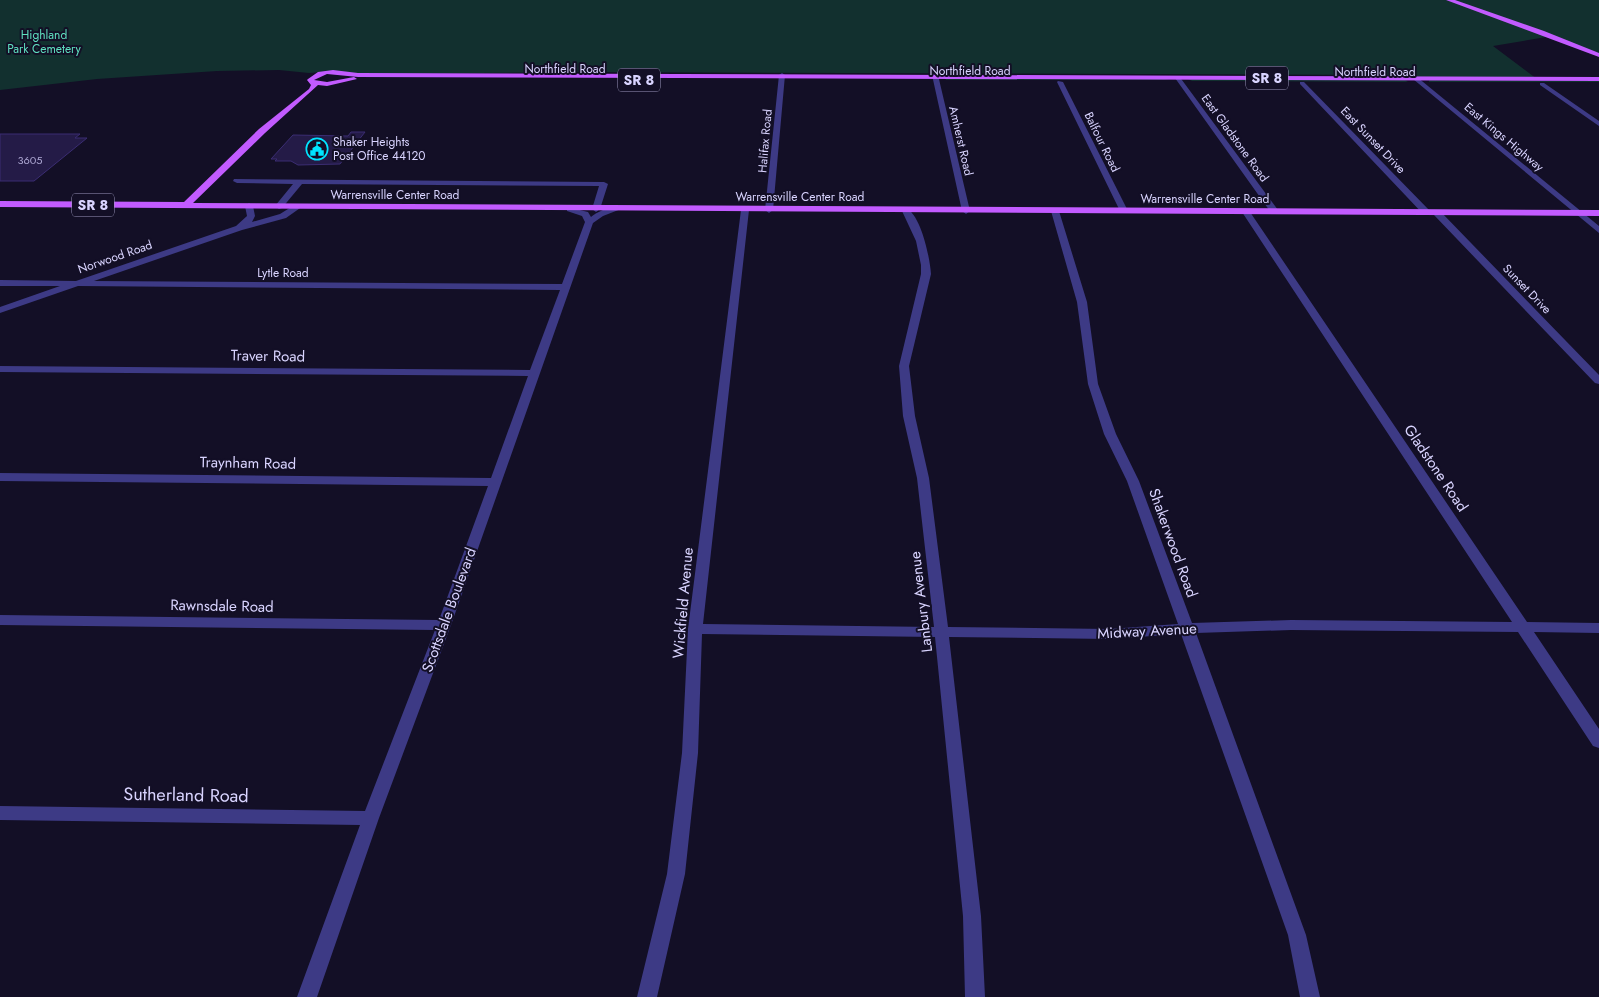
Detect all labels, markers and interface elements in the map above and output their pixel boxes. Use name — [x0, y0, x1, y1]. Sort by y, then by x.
park label: Highland Park Cemetery — [7, 26, 82, 58]
street label: Northfield Road — [525, 60, 605, 78]
street label: Northfield Road — [930, 62, 1010, 80]
street label: Northfield Road — [1335, 63, 1415, 81]
road number: SR 8 — [1246, 66, 1288, 90]
road number: SR 8 — [618, 68, 660, 92]
street label: East Gladstone Road — [1197, 90, 1273, 186]
street label: East Kings Highway — [1460, 98, 1548, 176]
street label: East Sunset Drive — [1336, 102, 1410, 178]
street label: Amherst Road — [944, 104, 978, 178]
street label: Halifax Road — [753, 108, 777, 174]
street label: Balfour Road — [1080, 109, 1124, 175]
place label: Shaker Heights Post Office 44120 — [333, 133, 426, 165]
public building icon: Shaker Heights Post Office 44120 — [305, 137, 329, 161]
house number: 3605 — [17, 152, 43, 168]
street label: Warrensville Center Road — [331, 186, 459, 204]
street label: Warrensville Center Road — [736, 188, 864, 206]
street label: Warrensville Center Road — [1141, 190, 1269, 208]
road number: SR 8 — [72, 194, 114, 216]
street label: Norwood Road — [75, 236, 155, 278]
street label: Sunset Drive — [1499, 260, 1555, 318]
street label: Lytle Road — [257, 264, 309, 282]
street label: Traver Road — [231, 344, 305, 368]
street label: Gladstone Road — [1399, 420, 1473, 516]
street label: Traynham Road — [200, 451, 296, 475]
street label: Shakerwood Road — [1143, 485, 1203, 601]
street label: Scottsdale Boulevard — [416, 545, 482, 675]
street label: Wickfield Avenue — [667, 546, 699, 660]
street label: Lanbury Avenue — [904, 550, 938, 654]
street label: Rawnsdale Road — [170, 594, 274, 618]
street label: Midway Avenue — [1097, 617, 1198, 645]
street label: Sutherland Road — [123, 781, 249, 809]

